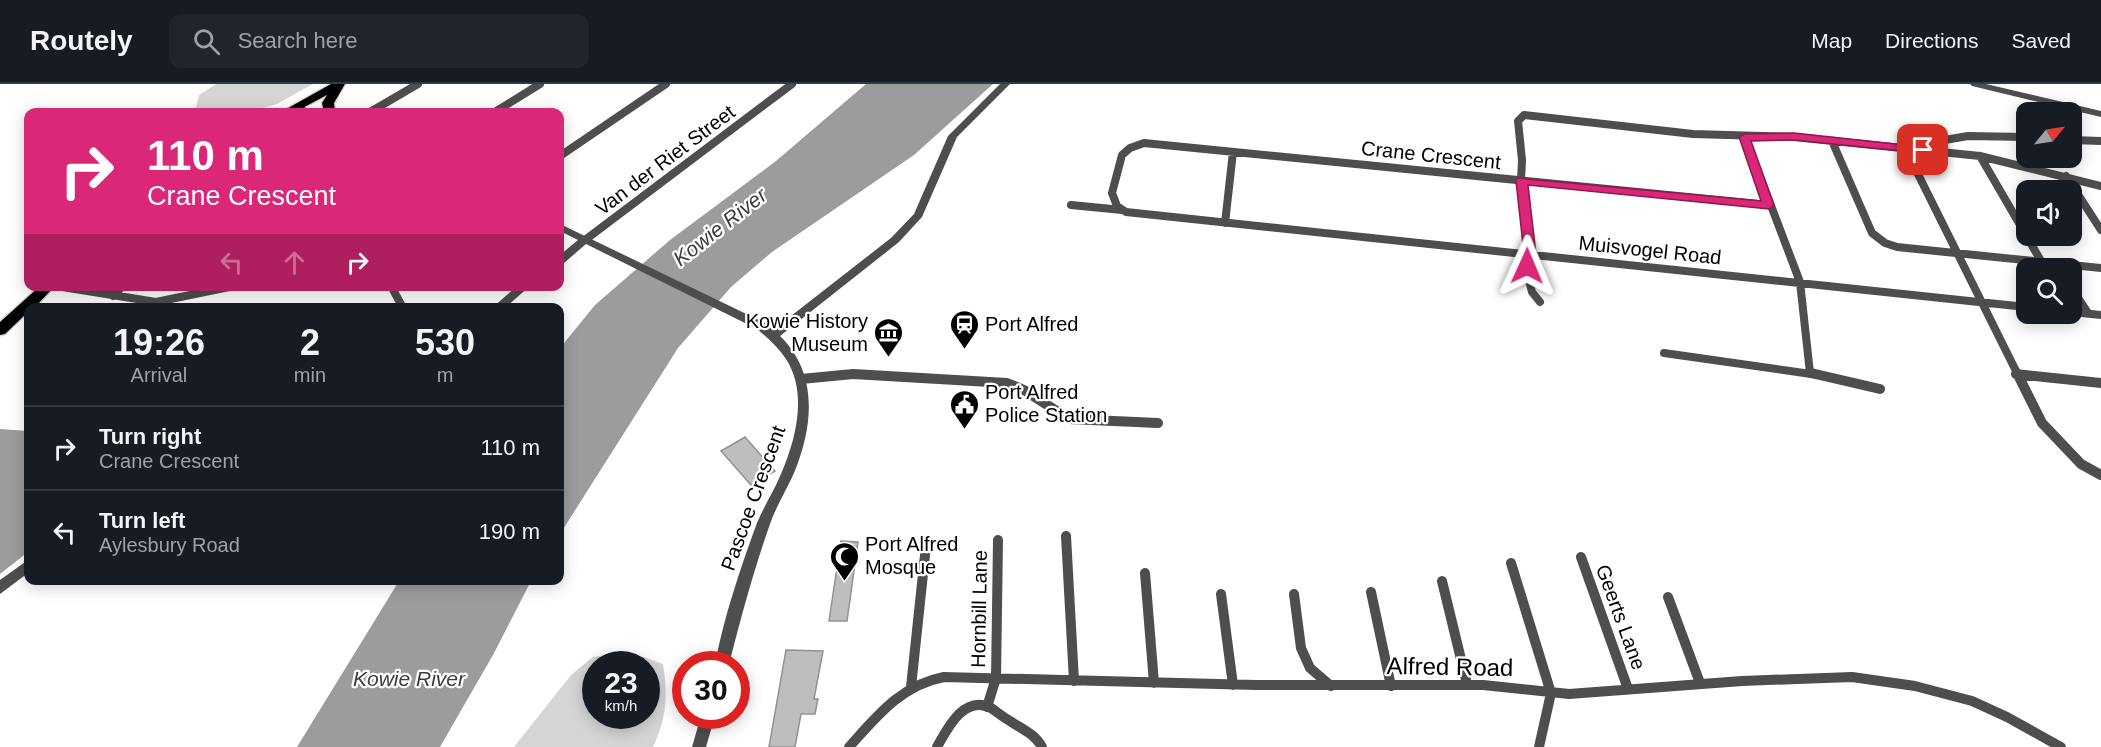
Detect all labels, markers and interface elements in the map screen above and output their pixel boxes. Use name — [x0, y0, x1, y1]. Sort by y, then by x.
search box — [169, 14, 589, 68]
text: Routely — [30, 25, 133, 56]
icon: search — [190, 25, 223, 58]
text: Search here — [238, 28, 358, 53]
text: Map — [1811, 29, 1852, 52]
text: Directions — [1885, 29, 1978, 52]
text: Saved — [2011, 29, 2071, 52]
street label: Van der Riet Street — [591, 100, 739, 220]
north arrow — [2016, 102, 2082, 168]
map controls — [2016, 102, 2082, 324]
pin — [1897, 124, 1948, 175]
icon: right — [48, 132, 126, 210]
text: 110 m — [147, 132, 264, 179]
icon: arrive — [1906, 133, 1939, 166]
street label: Crane Crescent — [1360, 137, 1502, 173]
button: sound — [2016, 180, 2082, 246]
text: Crane Crescent — [147, 181, 336, 211]
water label: Kowie River — [668, 182, 772, 270]
street label: Muisvogel Road — [1578, 232, 1722, 268]
position arrow — [1495, 234, 1559, 298]
icon: left — [215, 246, 248, 279]
icon: ahead — [278, 246, 311, 279]
icon: right — [341, 246, 374, 279]
button: search — [2016, 258, 2082, 324]
station icon: Port Alfred — [948, 308, 980, 350]
place label: Kowie History Museum — [746, 310, 868, 355]
place label: Port Alfred — [985, 313, 1078, 335]
museum icon: Kowie History Museum — [873, 316, 905, 358]
text: 19:26 — [113, 322, 205, 363]
text: 2 — [300, 322, 320, 363]
text: 530 — [415, 322, 475, 363]
text: Arrival — [131, 364, 187, 386]
text: min — [294, 364, 326, 386]
text: m — [437, 364, 453, 386]
place label: Port Alfred Police Station — [985, 381, 1107, 426]
public building icon: Port Alfred Police Station — [948, 388, 980, 430]
street label: Pascoe Crescent — [717, 422, 790, 573]
text: Turn right — [99, 424, 201, 449]
icon: right — [48, 432, 81, 465]
text: 110 m — [480, 435, 540, 460]
text: Crane Crescent — [99, 450, 239, 472]
text: Turn left — [99, 508, 185, 533]
icon: left — [48, 516, 81, 549]
text: 190 m — [479, 519, 540, 544]
place label: Port Alfred Mosque — [865, 533, 958, 578]
text: Aylesbury Road — [99, 534, 240, 556]
mosque icon: Port Alfred Mosque — [828, 540, 860, 582]
street label: Hornbill Lane — [967, 550, 991, 668]
street label: Geerts Lane — [1592, 562, 1650, 672]
speed limit sign: 30 — [672, 651, 750, 729]
street label: Alfred Road — [1386, 652, 1514, 681]
text: 23 — [604, 666, 638, 699]
water label: Kowie River — [353, 667, 466, 690]
text: km/h — [605, 697, 637, 714]

